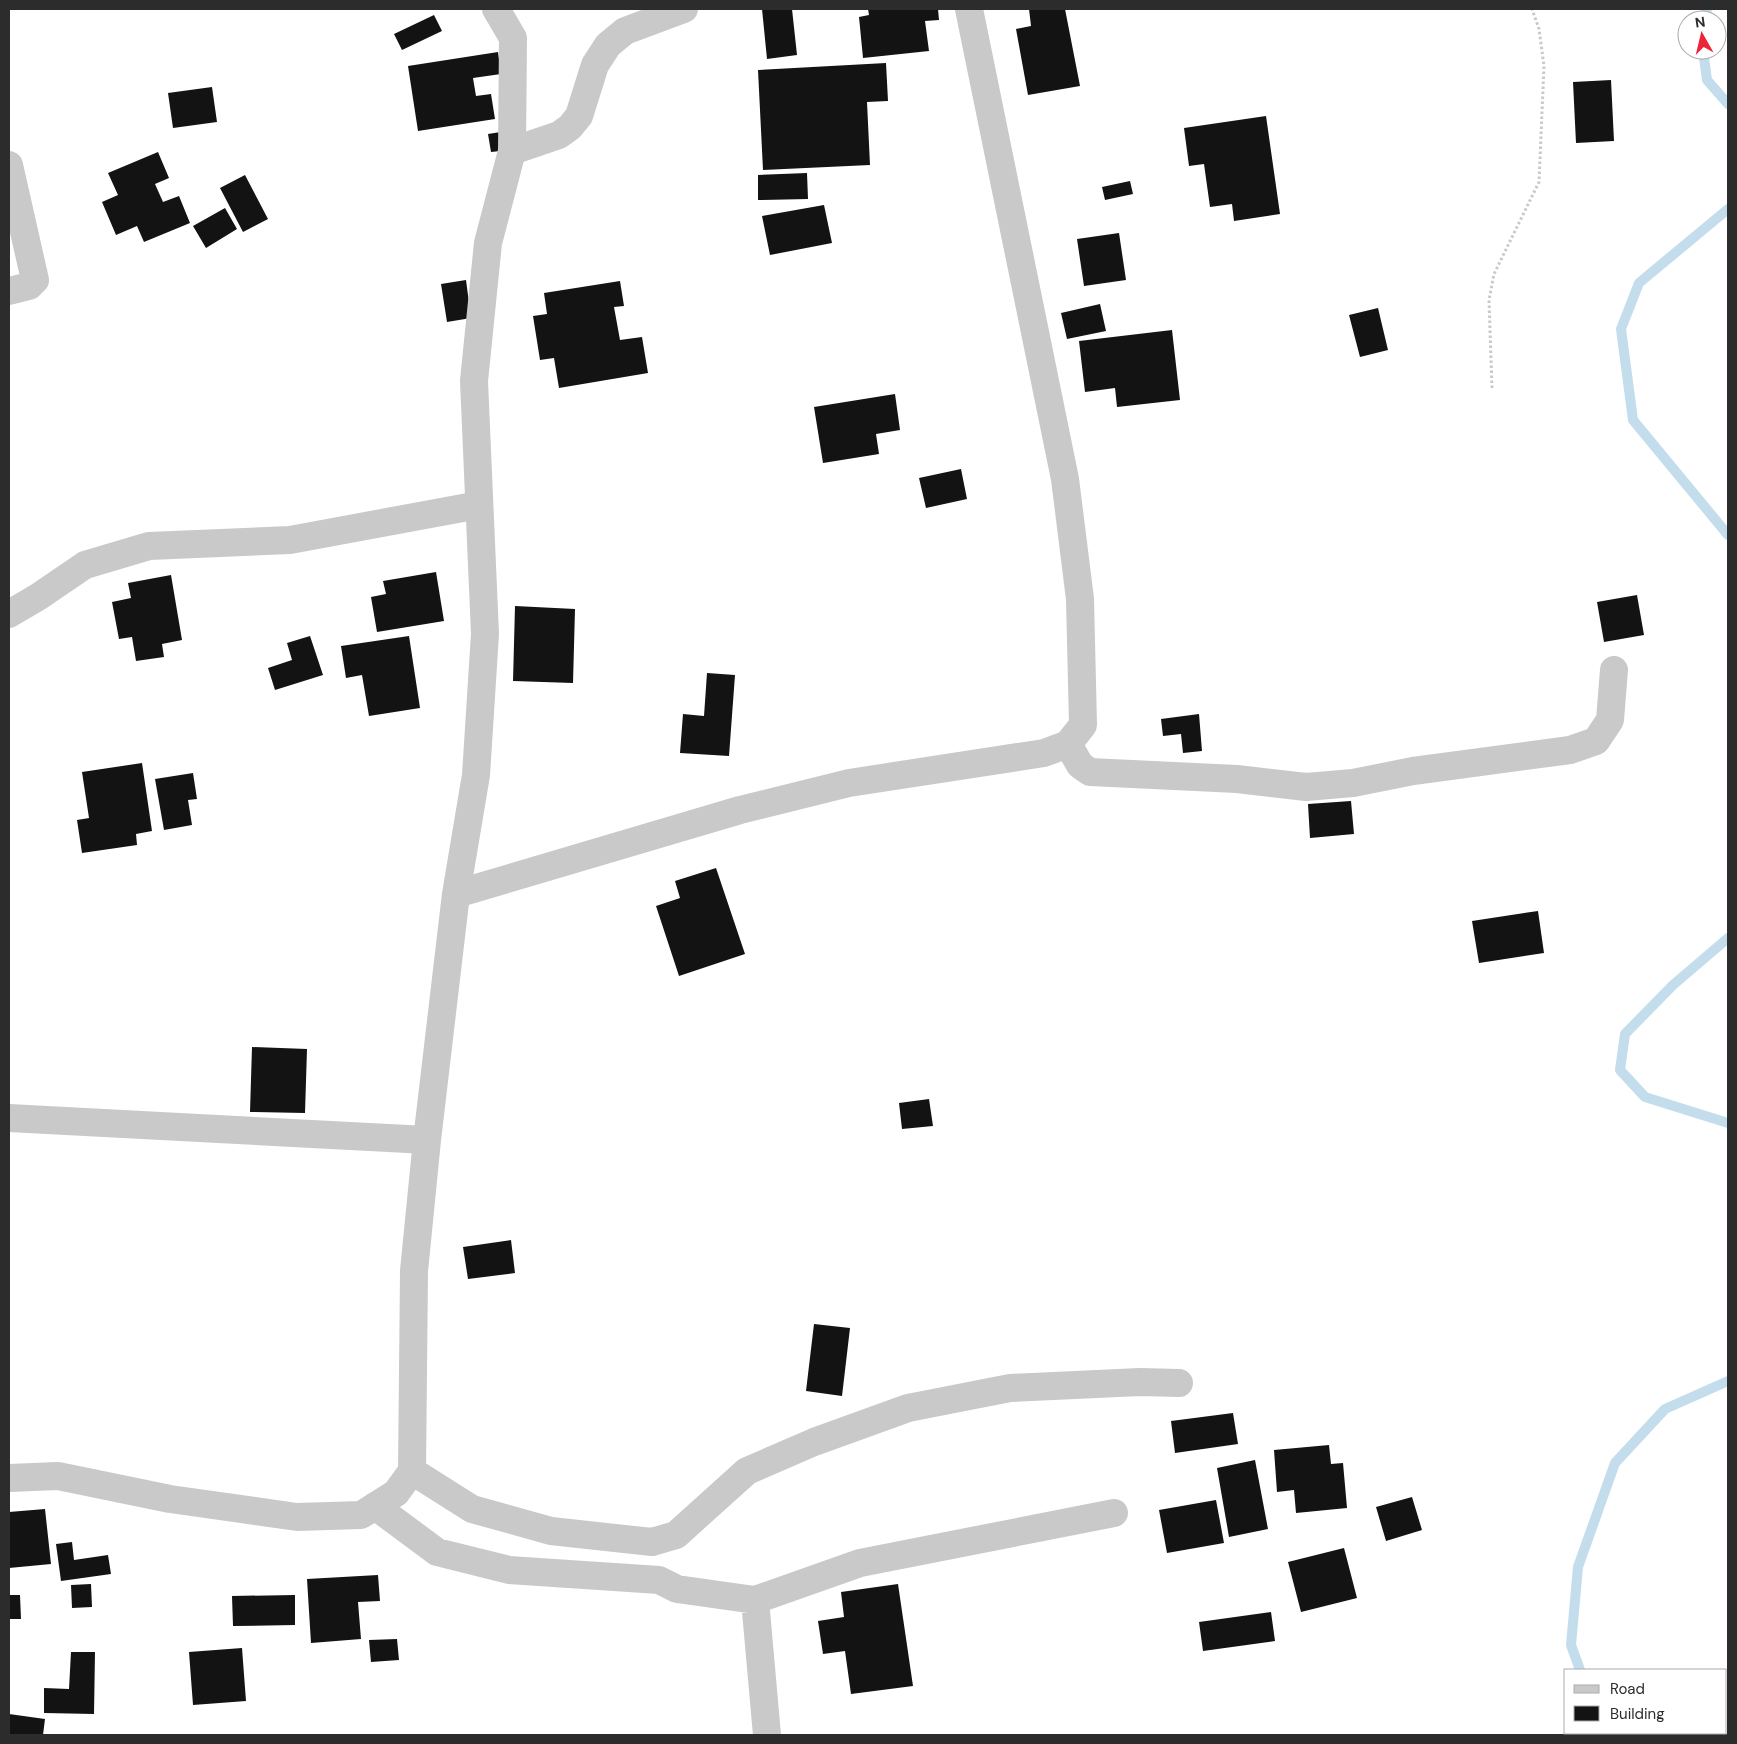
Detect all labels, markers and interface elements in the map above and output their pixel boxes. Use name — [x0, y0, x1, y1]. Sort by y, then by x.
north arrow — [1677, 10, 1727, 60]
text: N — [1694, 13, 1707, 32]
legend — [1564, 1669, 1727, 1734]
text: Road — [1610, 1679, 1645, 1699]
text: Building — [1610, 1704, 1665, 1724]

